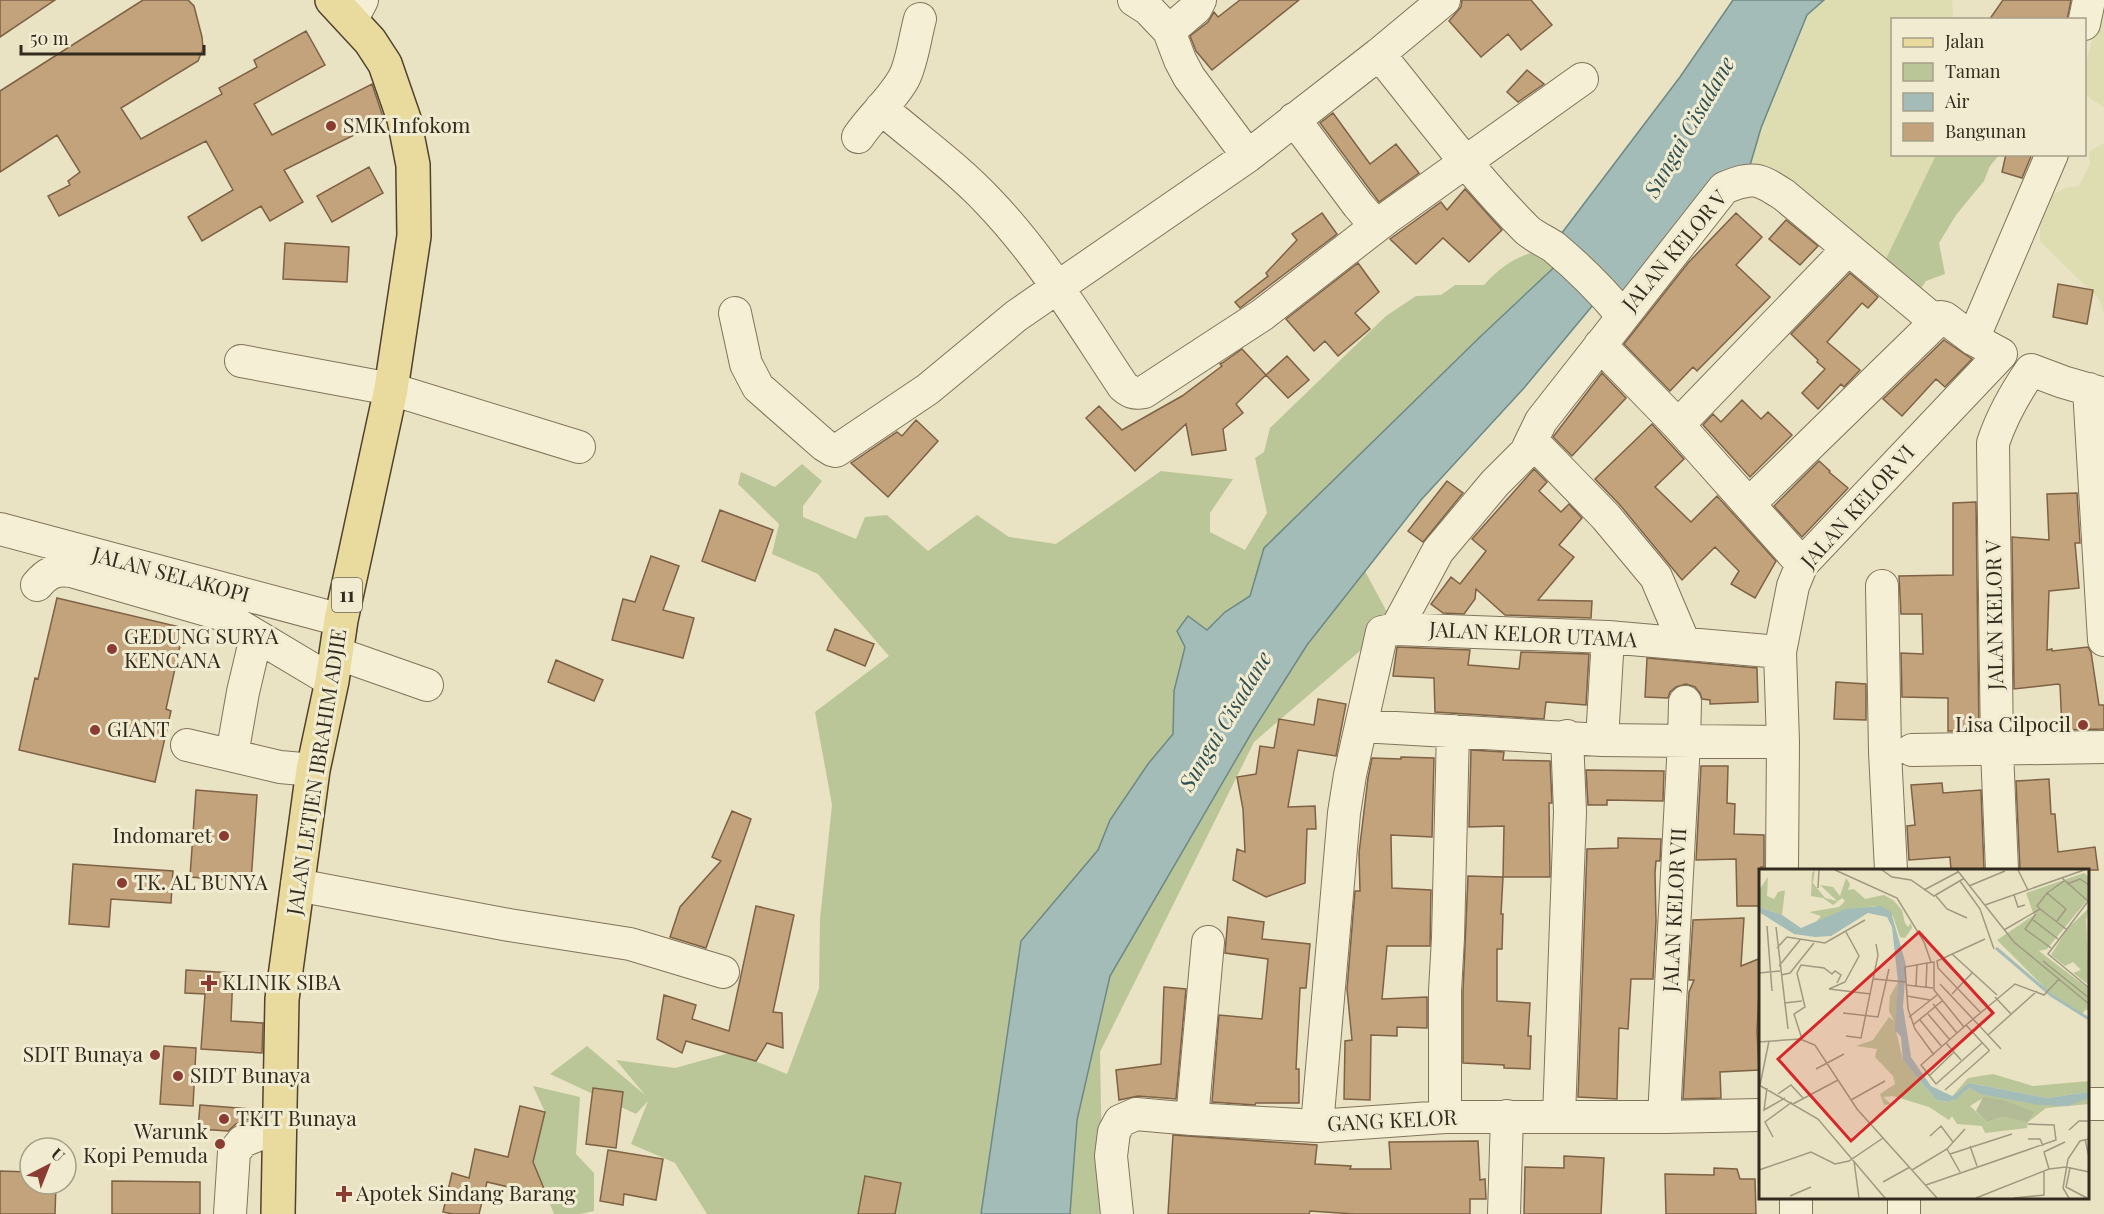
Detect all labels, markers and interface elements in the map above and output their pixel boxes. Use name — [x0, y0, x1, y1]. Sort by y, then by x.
scale bar — [21, 18, 204, 56]
legend — [1891, 18, 2086, 156]
text: 50 m — [30, 26, 69, 50]
text: Jalan — [1944, 29, 1985, 53]
water label: Sungai Cisadane — [1635, 50, 1741, 203]
text: Taman — [1945, 59, 2001, 83]
text: Air — [1944, 89, 1970, 113]
place label: SMK Infokom — [343, 110, 471, 138]
marker: SMK Infokom — [324, 119, 338, 133]
text: Bangunan — [1945, 119, 2026, 143]
street label: JALAN KELOR V — [1614, 183, 1733, 317]
street label: JALAN KELOR VI — [1793, 438, 1920, 574]
street label: JALAN SELAKOPI — [89, 538, 253, 607]
street label: JALAN KELOR V — [1978, 539, 2008, 691]
road number: 11 — [332, 578, 362, 612]
street label: JALAN KELOR UTAMA — [1427, 614, 1639, 652]
place label: GEDUNG SURYA KENCANA — [124, 621, 279, 673]
street label: JALAN LETJEN IBRAHIM ADJIE — [278, 627, 351, 918]
marker: GEDUNG SURYA KENCANA — [105, 642, 119, 656]
water label: Sungai Cisadane — [1170, 645, 1278, 797]
place label: Lisa Cilpocil — [1955, 709, 2071, 737]
place label: GIANT — [107, 714, 170, 742]
marker: Lisa Cilpocil — [2076, 718, 2090, 732]
marker: GIANT — [88, 723, 102, 737]
place label: Indomaret — [113, 820, 213, 848]
street label: JALAN KELOR VII — [1655, 827, 1691, 994]
marker: Indomaret — [217, 829, 231, 843]
place label: TK. AL BUNYA — [134, 867, 268, 895]
inset map — [1759, 869, 2089, 1199]
marker: TK. AL BUNYA — [115, 876, 129, 890]
place label: KLINIK SIBA — [222, 967, 342, 995]
marker: KLINIK SIBA — [200, 974, 218, 992]
place label: SDIT Bunaya — [23, 1039, 144, 1067]
marker: SDIT Bunaya — [148, 1048, 162, 1062]
place label: SIDT Bunaya — [190, 1060, 311, 1088]
marker: SIDT Bunaya — [171, 1069, 185, 1083]
street label: GANG KELOR — [1326, 1102, 1458, 1136]
place label: TKIT Bunaya — [236, 1103, 357, 1131]
marker: TKIT Bunaya — [217, 1112, 231, 1126]
place label: Warunk Kopi Pemuda — [83, 1116, 209, 1168]
north arrow — [18, 1136, 78, 1196]
marker: Warunk Kopi Pemuda — [213, 1137, 227, 1151]
text: U — [47, 1143, 69, 1166]
place label: Apotek Sindang Barang — [355, 1178, 576, 1206]
marker: Apotek Sindang Barang — [337, 1187, 351, 1201]

